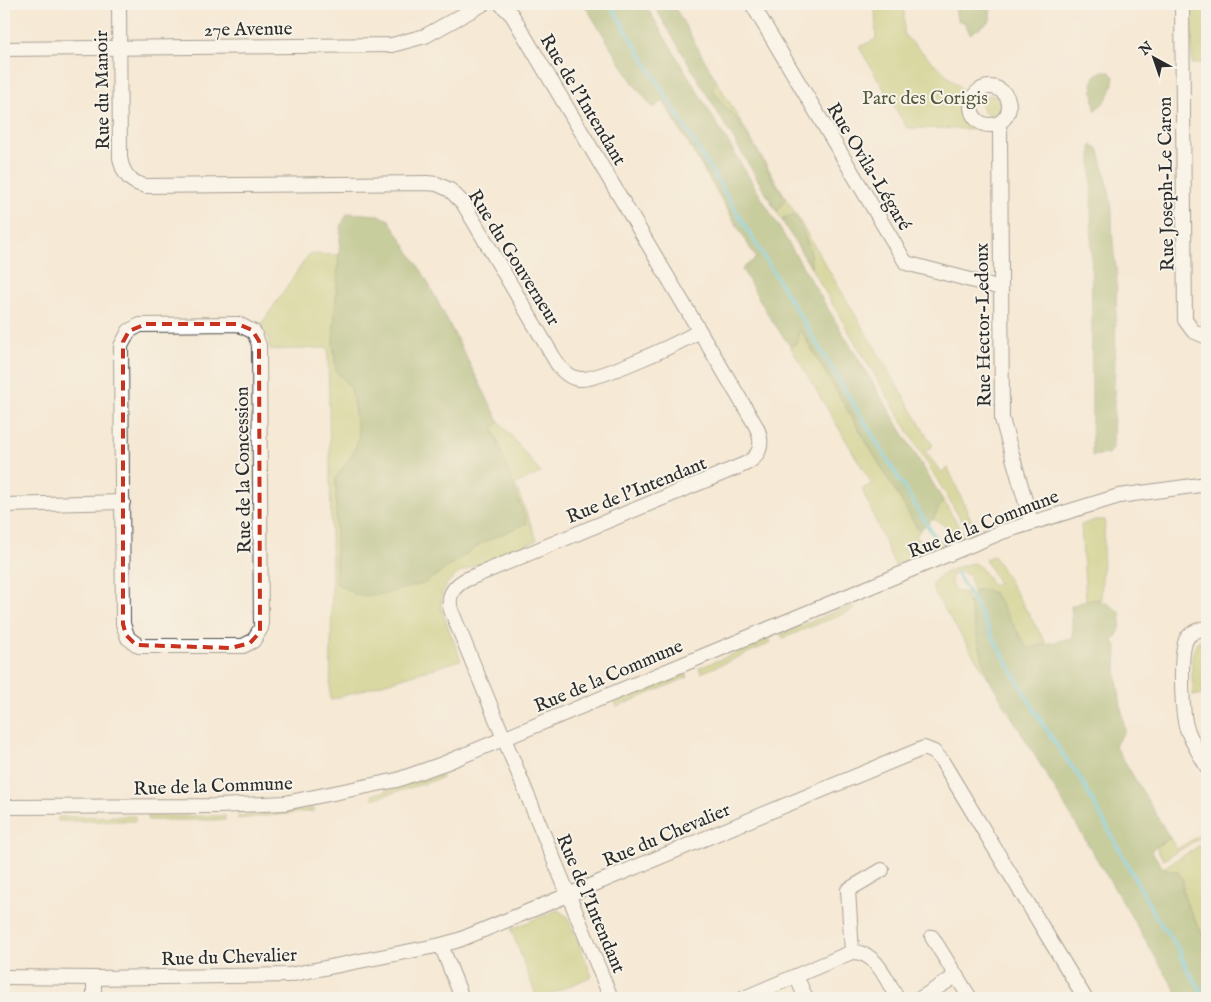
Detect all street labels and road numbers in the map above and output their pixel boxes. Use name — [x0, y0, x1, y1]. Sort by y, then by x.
street label: 27e Avenue — [204, 17, 293, 43]
street label: Rue du Manoir — [90, 30, 116, 150]
street label: Rue de l'Intendant — [534, 30, 631, 170]
street label: Rue Joseph-Le Caron — [1153, 96, 1181, 272]
street label: Rue Ovila-Légaré — [821, 99, 916, 236]
street label: Rue du Gouverneur — [462, 186, 565, 331]
street label: Rue Hector-Ledoux — [971, 243, 997, 407]
street label: Rue de la Concession — [231, 386, 257, 554]
street label: Rue de l'Intendant — [563, 452, 711, 530]
street label: Rue de la Commune — [905, 485, 1063, 565]
street label: Rue de la Commune — [531, 635, 687, 719]
street label: Rue de la Commune — [133, 772, 293, 802]
street label: Rue du Chevalier — [599, 798, 734, 873]
street label: Rue de l'Intendant — [550, 831, 631, 977]
street label: Rue du Chevalier — [161, 944, 298, 972]

